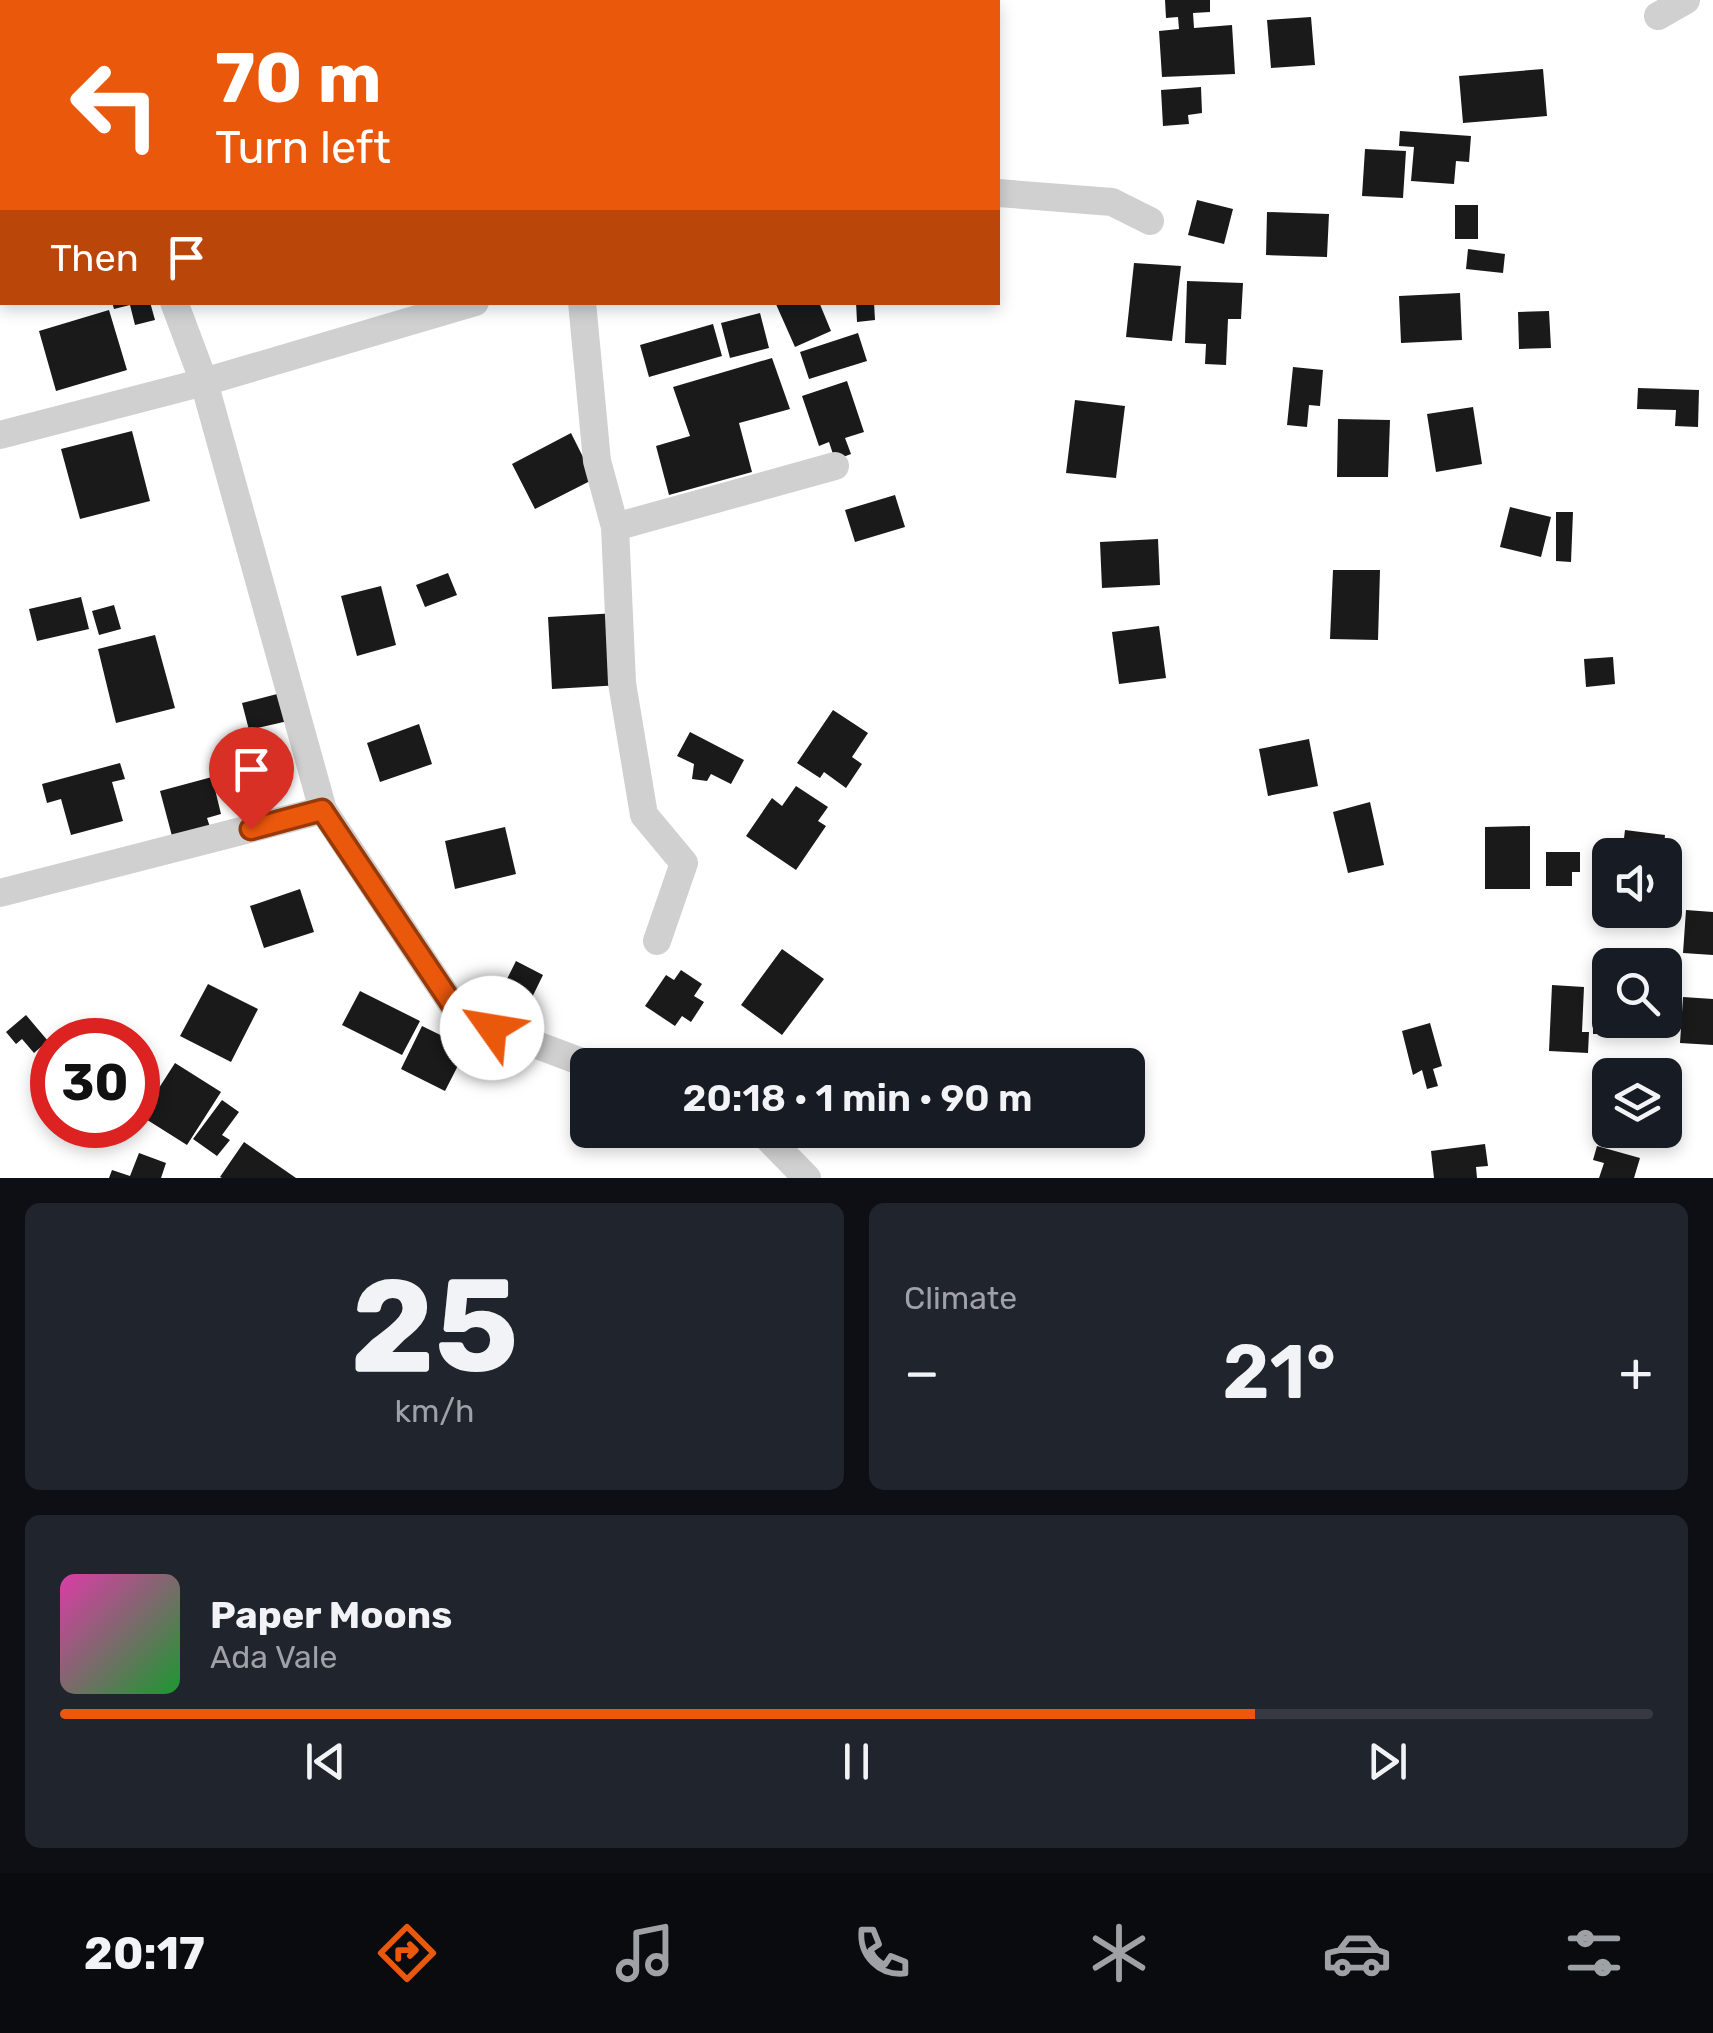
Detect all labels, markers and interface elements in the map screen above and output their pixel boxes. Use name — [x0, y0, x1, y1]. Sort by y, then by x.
text: 70 m — [215, 37, 382, 120]
icon: left — [50, 40, 180, 170]
text: Turn left — [215, 121, 391, 174]
icon: arrive — [159, 230, 214, 285]
text: Then — [50, 235, 139, 281]
pin — [209, 727, 294, 830]
icon: arrive — [224, 742, 279, 797]
map controls — [1592, 838, 1682, 1148]
button: sound — [1592, 838, 1682, 928]
button: search — [1592, 948, 1682, 1038]
position arrow — [440, 976, 544, 1080]
speed limit sign: 30 — [30, 1018, 160, 1148]
button: layers — [1592, 1058, 1682, 1148]
text: 20:18 · 1 min · 90 m — [682, 1075, 1033, 1121]
text: 25 — [350, 1249, 519, 1404]
text: Climate — [904, 1279, 1017, 1317]
text: 21° — [1222, 1328, 1336, 1417]
text: − — [904, 1340, 940, 1405]
text: + — [1619, 1340, 1653, 1405]
text: km/h — [395, 1392, 474, 1430]
text: Paper Moons — [210, 1592, 452, 1638]
text: Ada Vale — [210, 1638, 337, 1676]
icon: previous — [298, 1734, 353, 1789]
icon: pause — [829, 1734, 884, 1789]
icon: next — [1360, 1734, 1415, 1789]
icon: directions — [372, 1918, 442, 1988]
icon: music — [610, 1918, 680, 1988]
icon: phone — [847, 1918, 917, 1988]
icon: climate — [1084, 1918, 1154, 1988]
icon: car — [1322, 1918, 1392, 1988]
icon: filters — [1559, 1918, 1629, 1988]
text: 20:17 — [84, 1927, 205, 1980]

